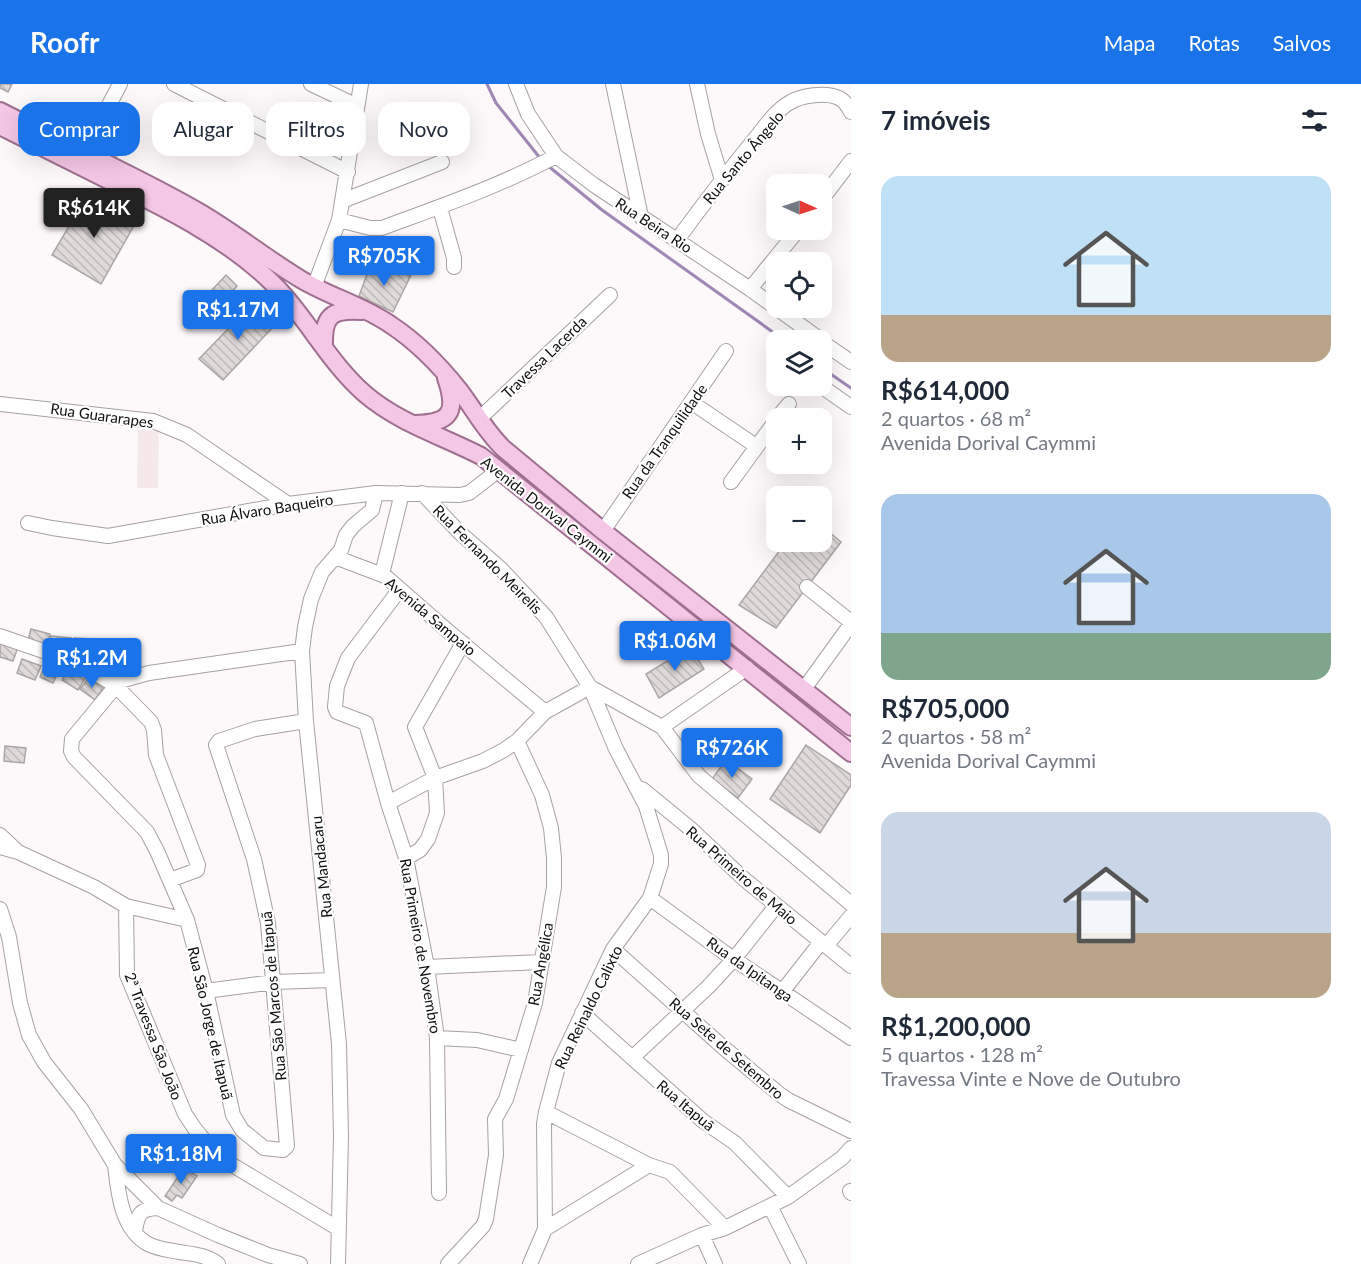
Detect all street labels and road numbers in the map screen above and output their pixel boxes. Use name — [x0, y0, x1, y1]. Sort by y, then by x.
street label: Rua Santo Ângelo — [699, 107, 787, 207]
street label: Rua Beira Rio — [612, 194, 696, 256]
street label: Travessa Lacerda — [498, 312, 590, 402]
street label: Rua da Tranquilidade — [618, 380, 710, 502]
street label: Rua Guararapes — [49, 399, 155, 431]
street label: Avenida Dorival Caymmi — [478, 452, 616, 566]
street label: Rua Álvaro Baqueiro — [200, 490, 334, 528]
street label: Rua Fernando Meirelis — [430, 501, 546, 617]
street label: Avenida Sampaio — [382, 573, 480, 659]
street label: Rua Mandacaru — [307, 815, 335, 919]
street label: Rua Primeiro de Maio — [683, 822, 801, 928]
street label: Rua Primeiro de Novembro — [397, 857, 445, 1035]
street label: Rua São Marcos de Itapuã — [257, 911, 289, 1081]
street label: Rua Angélica — [524, 921, 556, 1007]
street label: Rua da Ipitanga — [703, 933, 797, 1005]
street label: Rua Reinaldo Calixto — [550, 942, 626, 1072]
street label: Rua São Jorge de Itapuã — [185, 945, 237, 1101]
street label: 2ª Travessa São João — [121, 970, 187, 1102]
street label: Rua Sete de Setembro — [666, 993, 788, 1103]
street label: Rua Itapuã — [653, 1076, 719, 1134]

